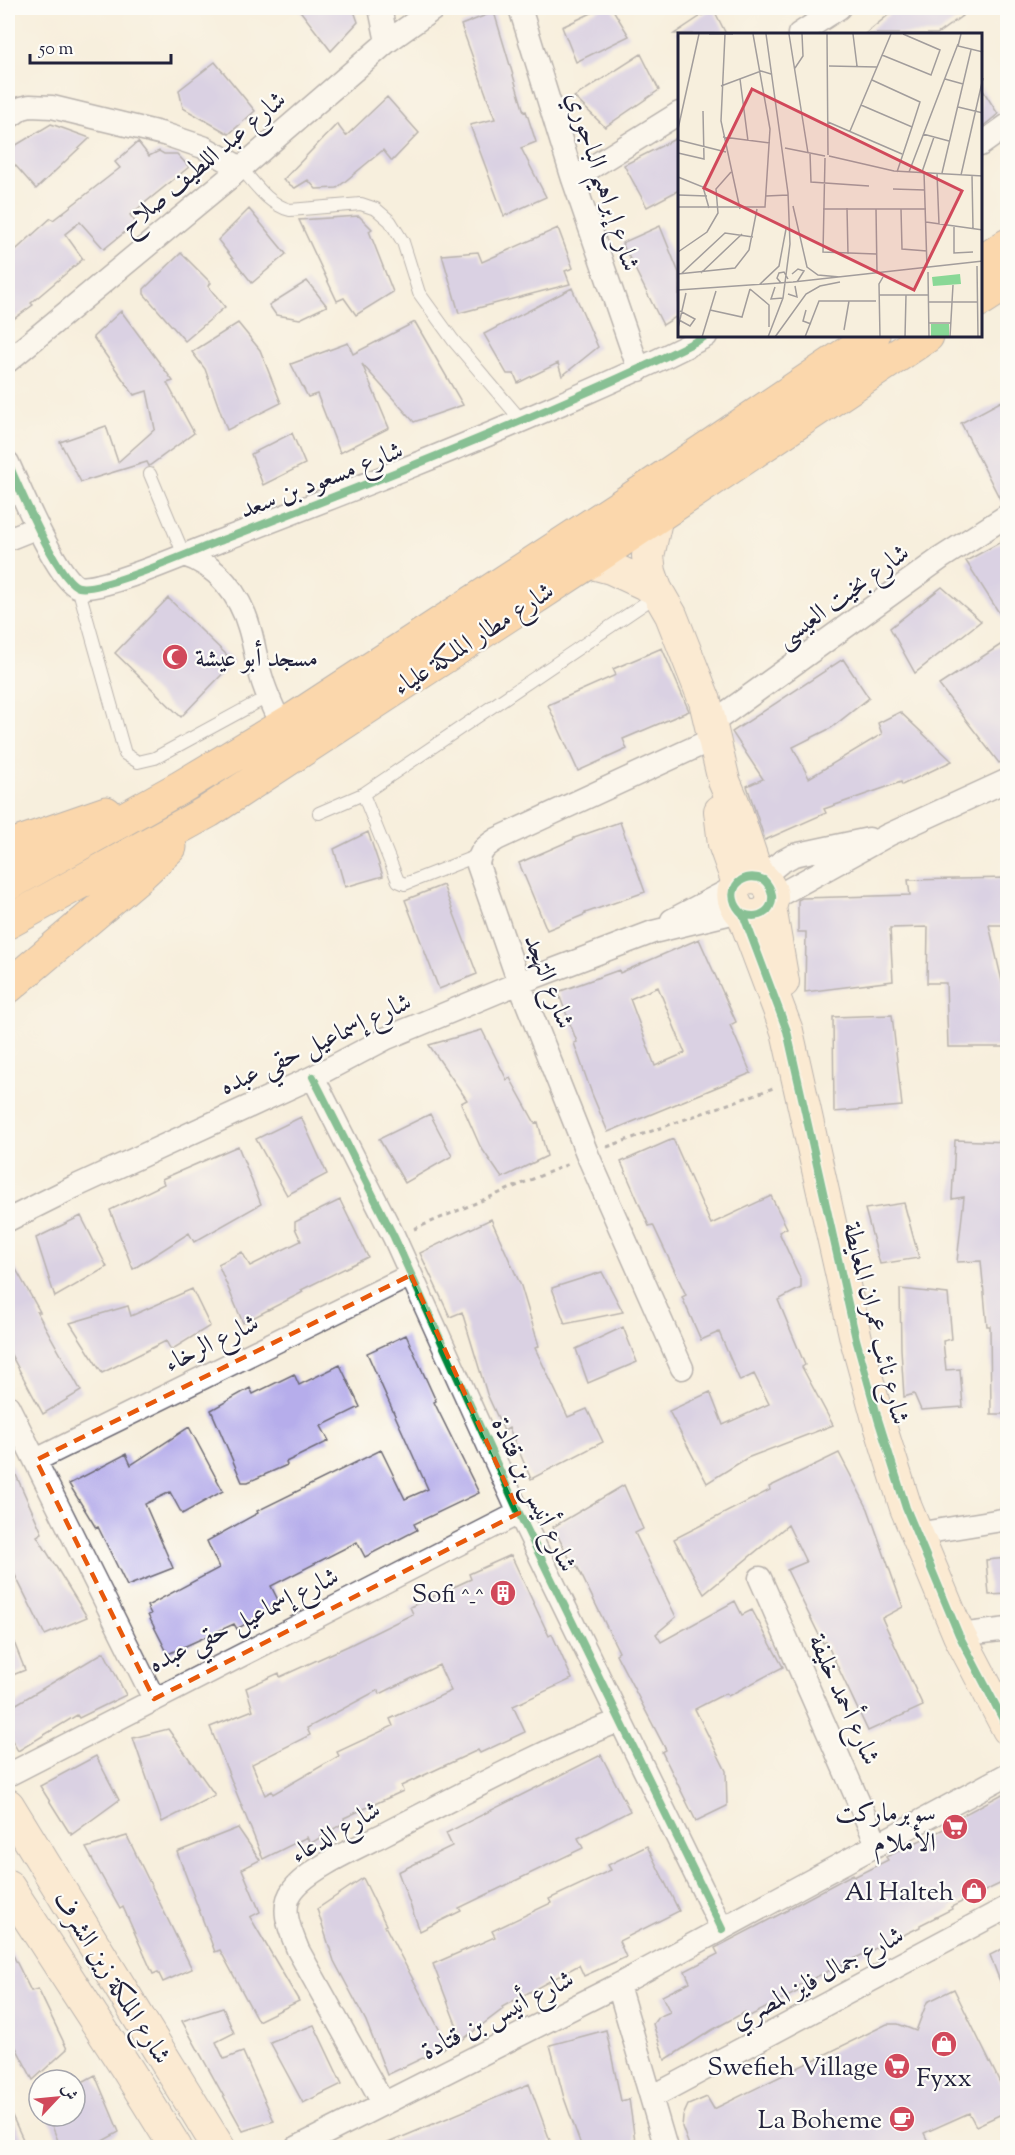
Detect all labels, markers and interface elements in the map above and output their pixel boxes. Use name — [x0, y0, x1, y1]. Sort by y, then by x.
scale bar — [30, 27, 171, 65]
inset map — [678, 33, 982, 338]
text: 50 m — [38, 37, 74, 63]
street label: شارع عبد اللطيف صلاح — [112, 83, 297, 247]
street label: شارع إبراهيم الباجوري — [550, 87, 648, 278]
street label: شارع مسعود بن سعد — [235, 433, 410, 530]
street label: شارع بخيت العيسى — [769, 536, 918, 659]
street label: شارع مطار الملكة علياء — [386, 574, 563, 707]
place label: مسجد أبو عيشة — [195, 640, 318, 678]
mosque icon: مسجد أبو عيشة — [160, 642, 190, 672]
street label: شارع التهجد — [512, 929, 583, 1035]
street label: شارع إسماعيل حقي عبده — [214, 985, 420, 1111]
street label: شارع نائب عمران المعايطة — [831, 1218, 918, 1429]
street label: شارع الرخاء — [159, 1305, 266, 1384]
street label: شارع أنيس بن قتادة — [480, 1411, 586, 1579]
street label: شارع إسماعيل حقي عبده — [142, 1559, 348, 1688]
place label: Sofi ^_^ — [412, 1577, 484, 1614]
building icon: Sofi ^_^ — [488, 1578, 518, 1608]
street label: شارع أحمد خليفة — [796, 1628, 889, 1772]
street label: شارع الدعاء — [284, 1792, 389, 1875]
place label: سوبرماركت الأملام — [835, 1796, 936, 1865]
supermarket icon: سوبرماركت الأملام — [940, 1812, 970, 1842]
place label: Al Halteh — [844, 1875, 954, 1912]
shop icon: Al Halteh — [959, 1876, 989, 1906]
street label: شارع الملكة زين الشرف — [42, 1884, 179, 2073]
street label: شارع جمال فايز المصري — [725, 1918, 912, 2041]
street label: شارع أنيس بن قتادة — [415, 1961, 582, 2072]
shop icon: Fyxx — [929, 2029, 959, 2059]
place label: Swefieh Village — [707, 2050, 878, 2087]
supermarket icon: Swefieh Village — [882, 2051, 912, 2081]
place label: Fyxx — [916, 2061, 972, 2098]
north arrow — [27, 2068, 87, 2128]
text: ش — [54, 2080, 82, 2105]
place label: La Boheme — [758, 2103, 882, 2140]
cafe icon: La Boheme — [887, 2104, 917, 2134]

